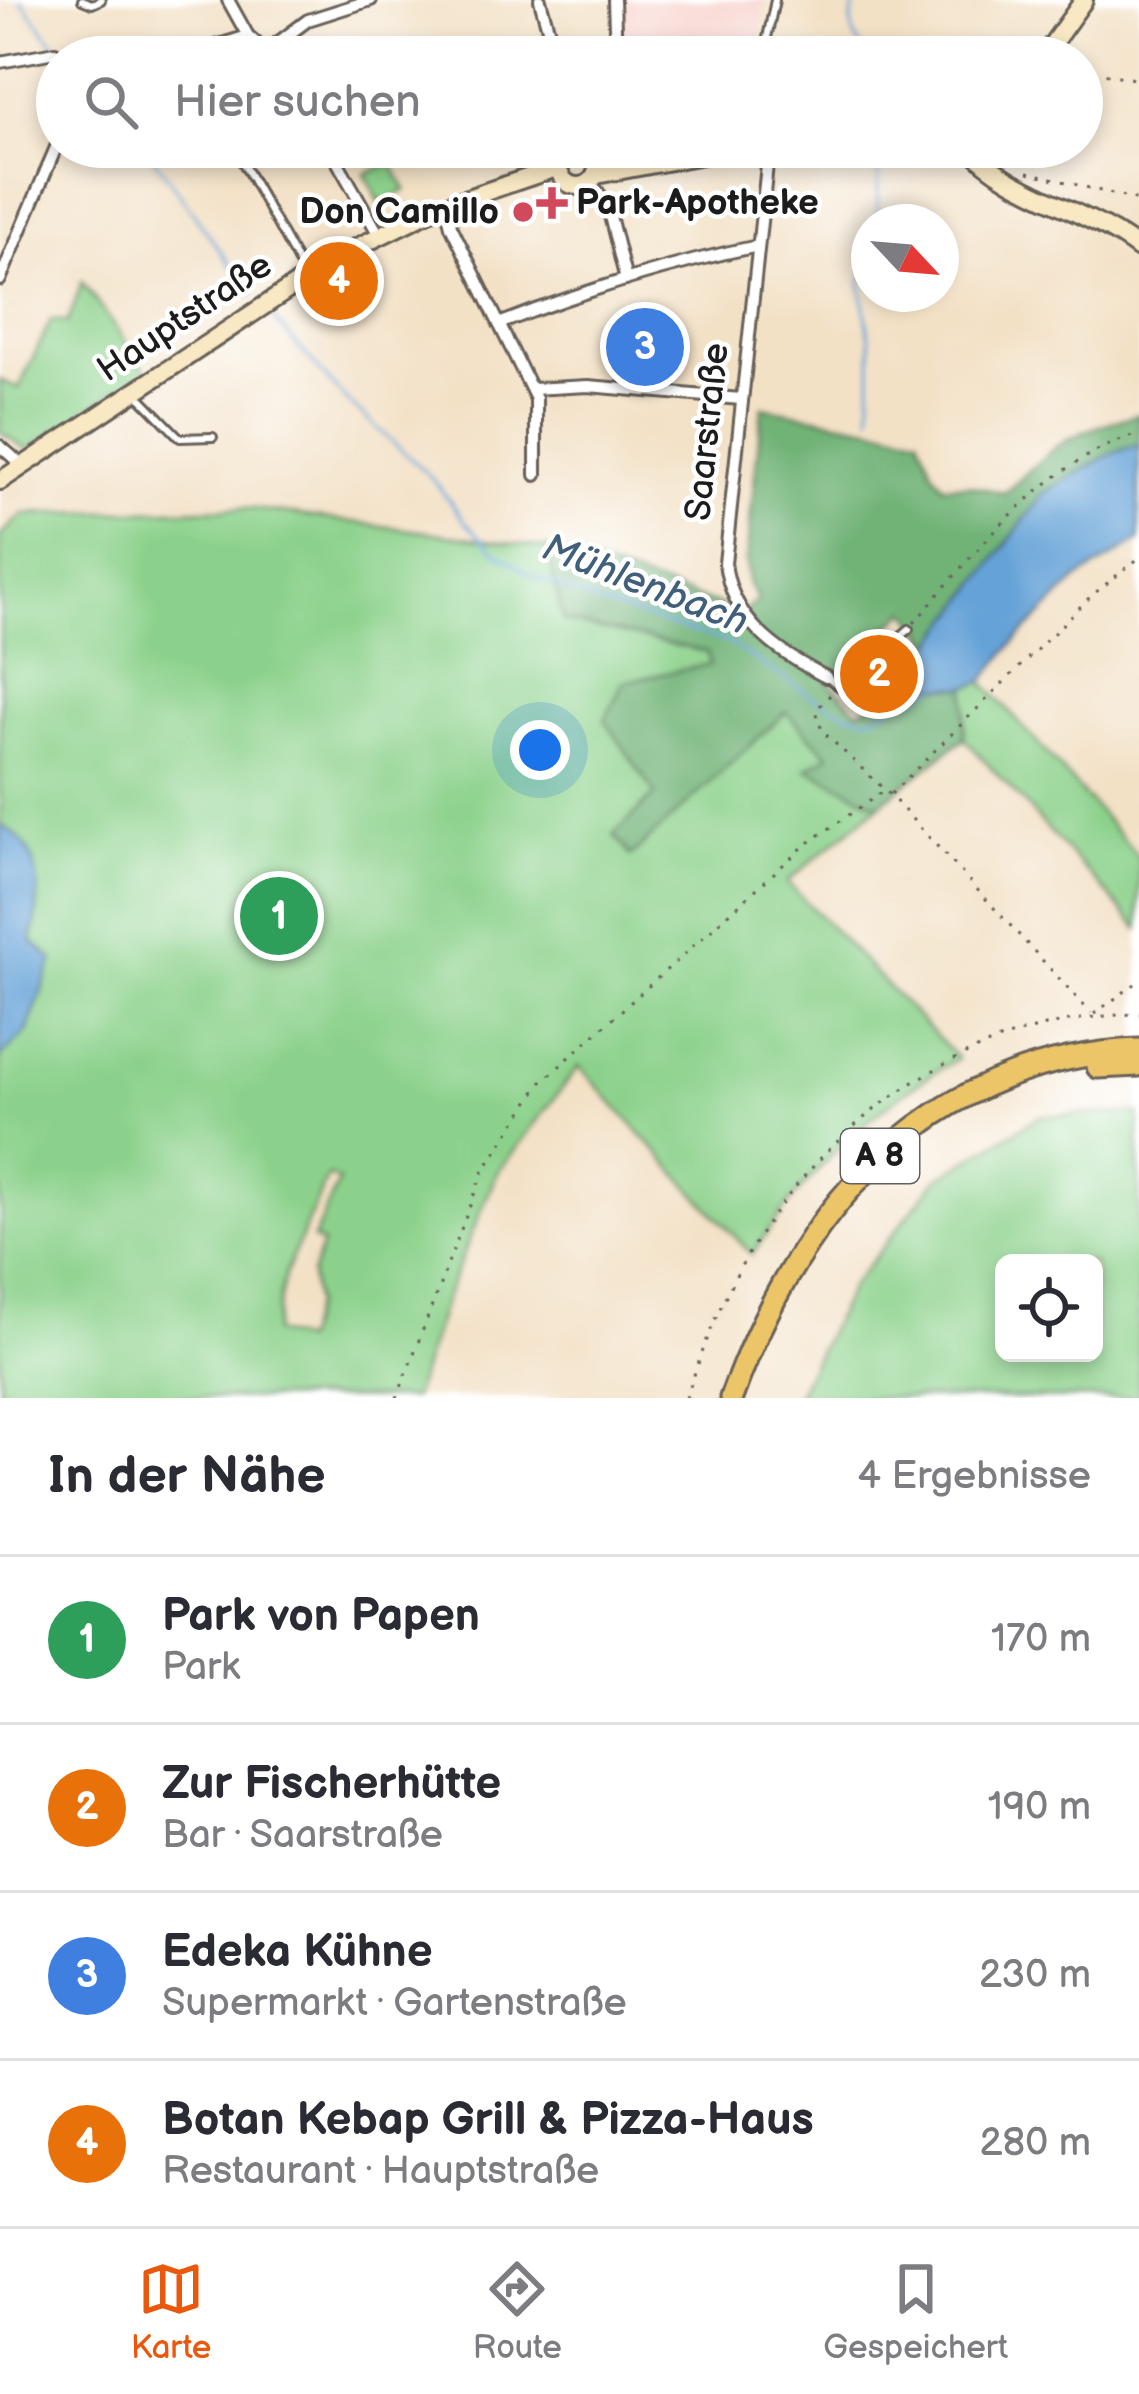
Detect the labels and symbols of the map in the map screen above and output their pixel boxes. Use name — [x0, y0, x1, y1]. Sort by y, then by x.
place label: Park-Apotheke — [576, 182, 819, 225]
marker: Park-Apotheke — [539, 190, 565, 216]
place label: Don Camillo — [299, 191, 499, 234]
marker: Don Camillo — [510, 199, 536, 225]
north arrow — [851, 204, 959, 312]
pin: 4 — [300, 236, 378, 326]
street label: Hauptstraße — [90, 244, 280, 392]
pin: 3 — [606, 302, 684, 392]
street label: Saarstraße — [677, 341, 739, 523]
water label: Mühlenbach — [536, 524, 754, 646]
pin: 2 — [840, 629, 918, 719]
your location — [510, 720, 570, 780]
pin: 1 — [240, 871, 318, 961]
road number: A 8 — [841, 1129, 919, 1183]

